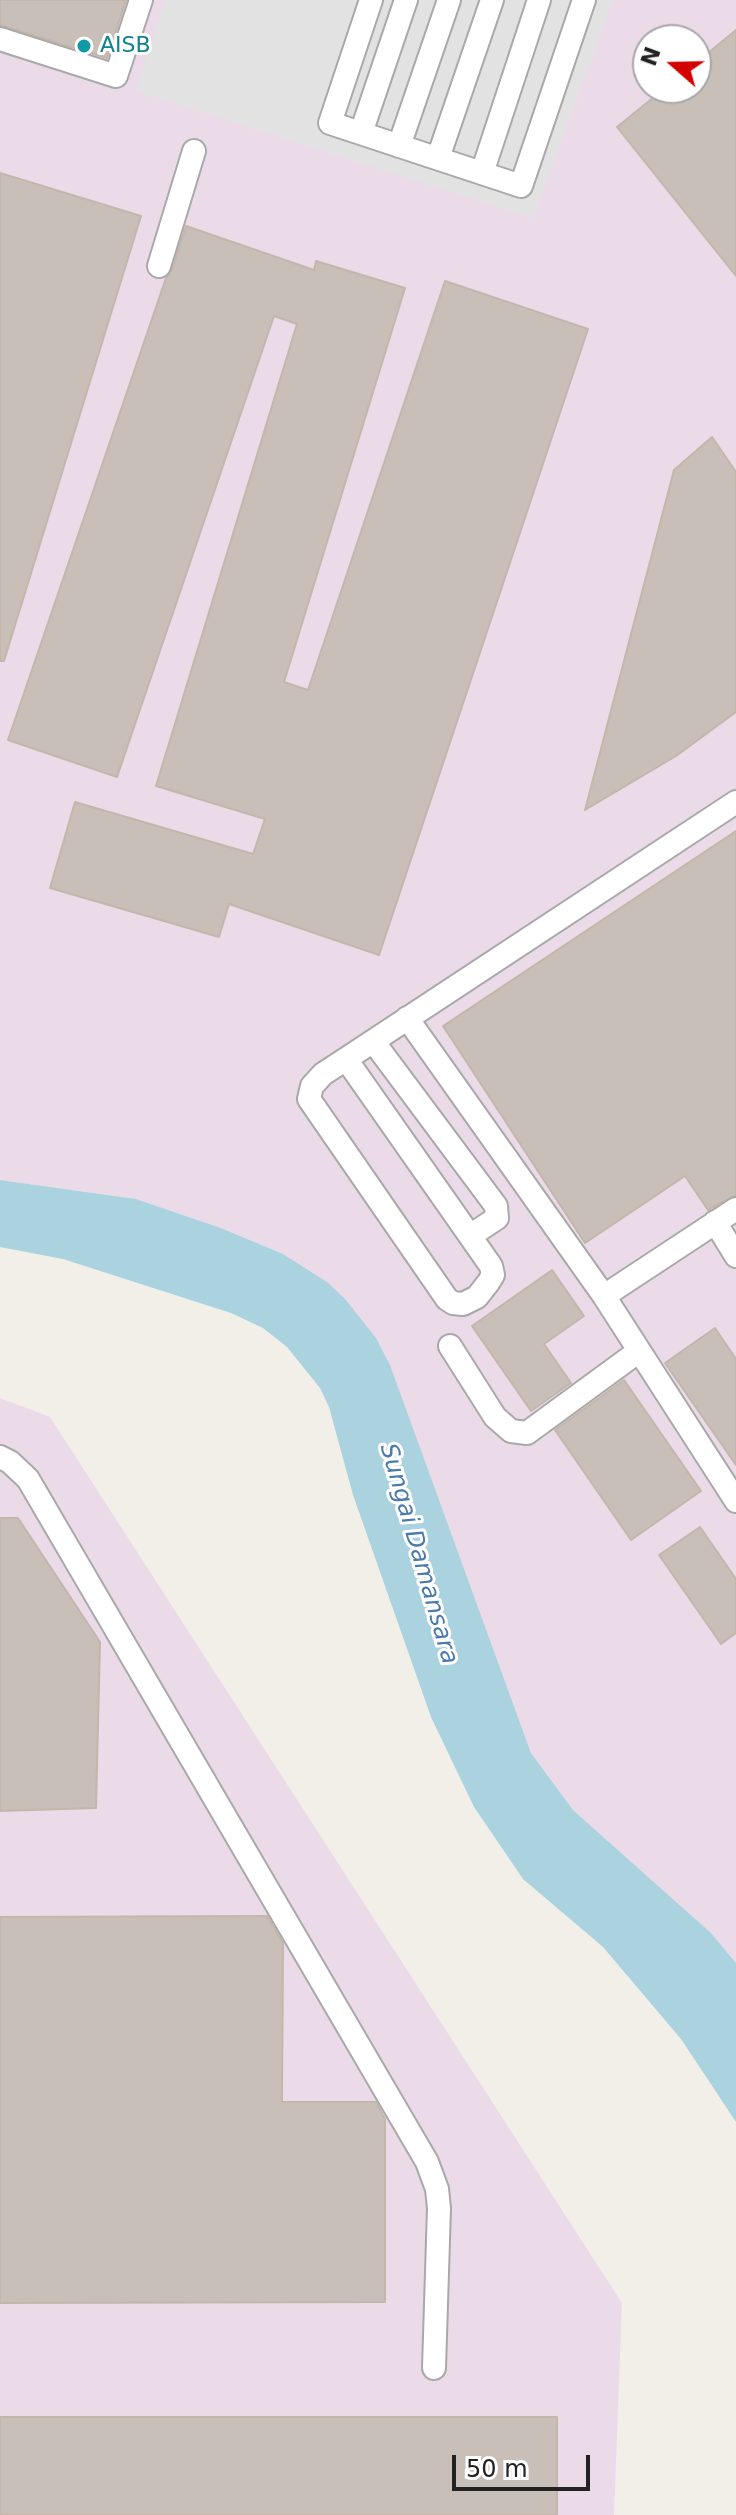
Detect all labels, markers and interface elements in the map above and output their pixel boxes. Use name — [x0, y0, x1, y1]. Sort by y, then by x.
north arrow — [632, 24, 712, 104]
place label: AISB — [100, 33, 151, 59]
marker: AISB — [75, 37, 93, 55]
text: N — [636, 43, 666, 69]
water label: Sungai Damansara — [373, 1440, 463, 1668]
scale bar — [456, 2439, 594, 2489]
text: 50 m — [466, 2455, 528, 2483]

